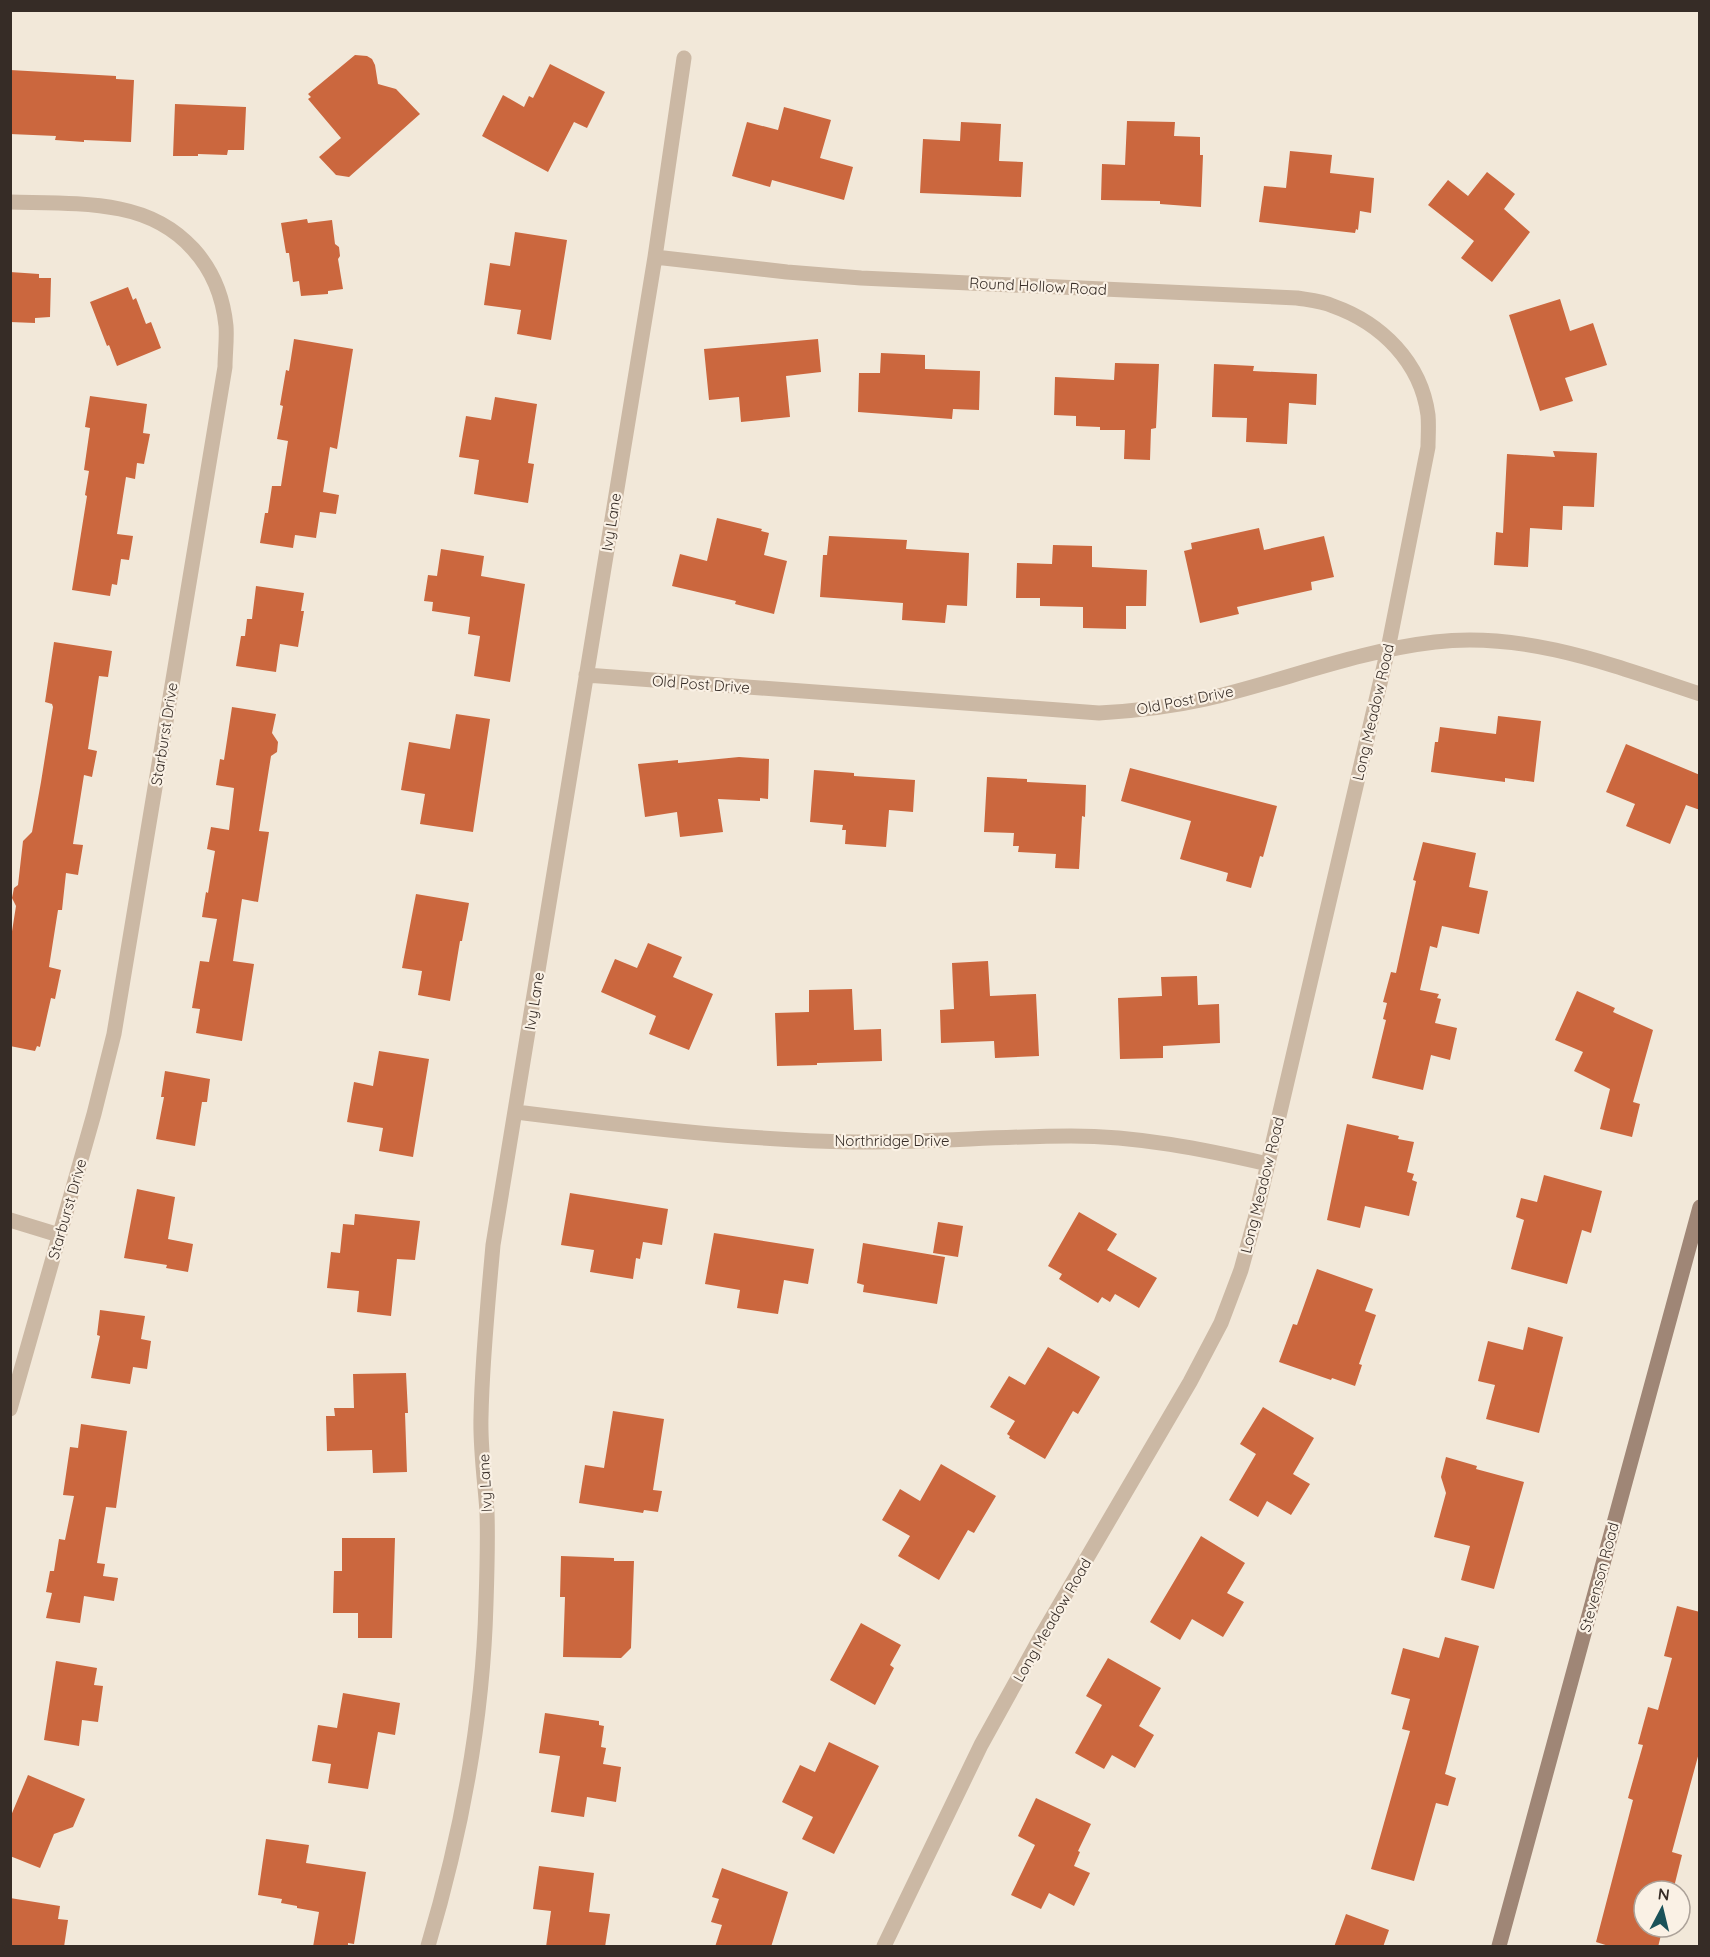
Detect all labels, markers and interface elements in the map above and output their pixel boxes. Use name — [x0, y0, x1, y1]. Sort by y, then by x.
street label: Round Hollow Road — [969, 273, 1107, 299]
street label: Ivy Lane — [597, 492, 625, 552]
street label: Long Meadow Road — [1348, 642, 1398, 782]
street label: Old Post Drive — [651, 671, 751, 697]
street label: Starburst Drive — [146, 681, 182, 787]
street label: Old Post Drive — [1135, 681, 1235, 719]
street label: Ivy Lane — [520, 971, 548, 1031]
street label: Long Meadow Road — [1236, 1115, 1288, 1255]
street label: Northridge Drive — [834, 1131, 950, 1150]
street label: Starburst Drive — [44, 1156, 90, 1262]
street label: Ivy Lane — [474, 1453, 496, 1513]
street label: Stevenson Road — [1575, 1520, 1623, 1634]
street label: Long Meadow Road — [1009, 1555, 1095, 1685]
north arrow — [1632, 1879, 1692, 1939]
text: N — [1657, 1883, 1671, 1905]

